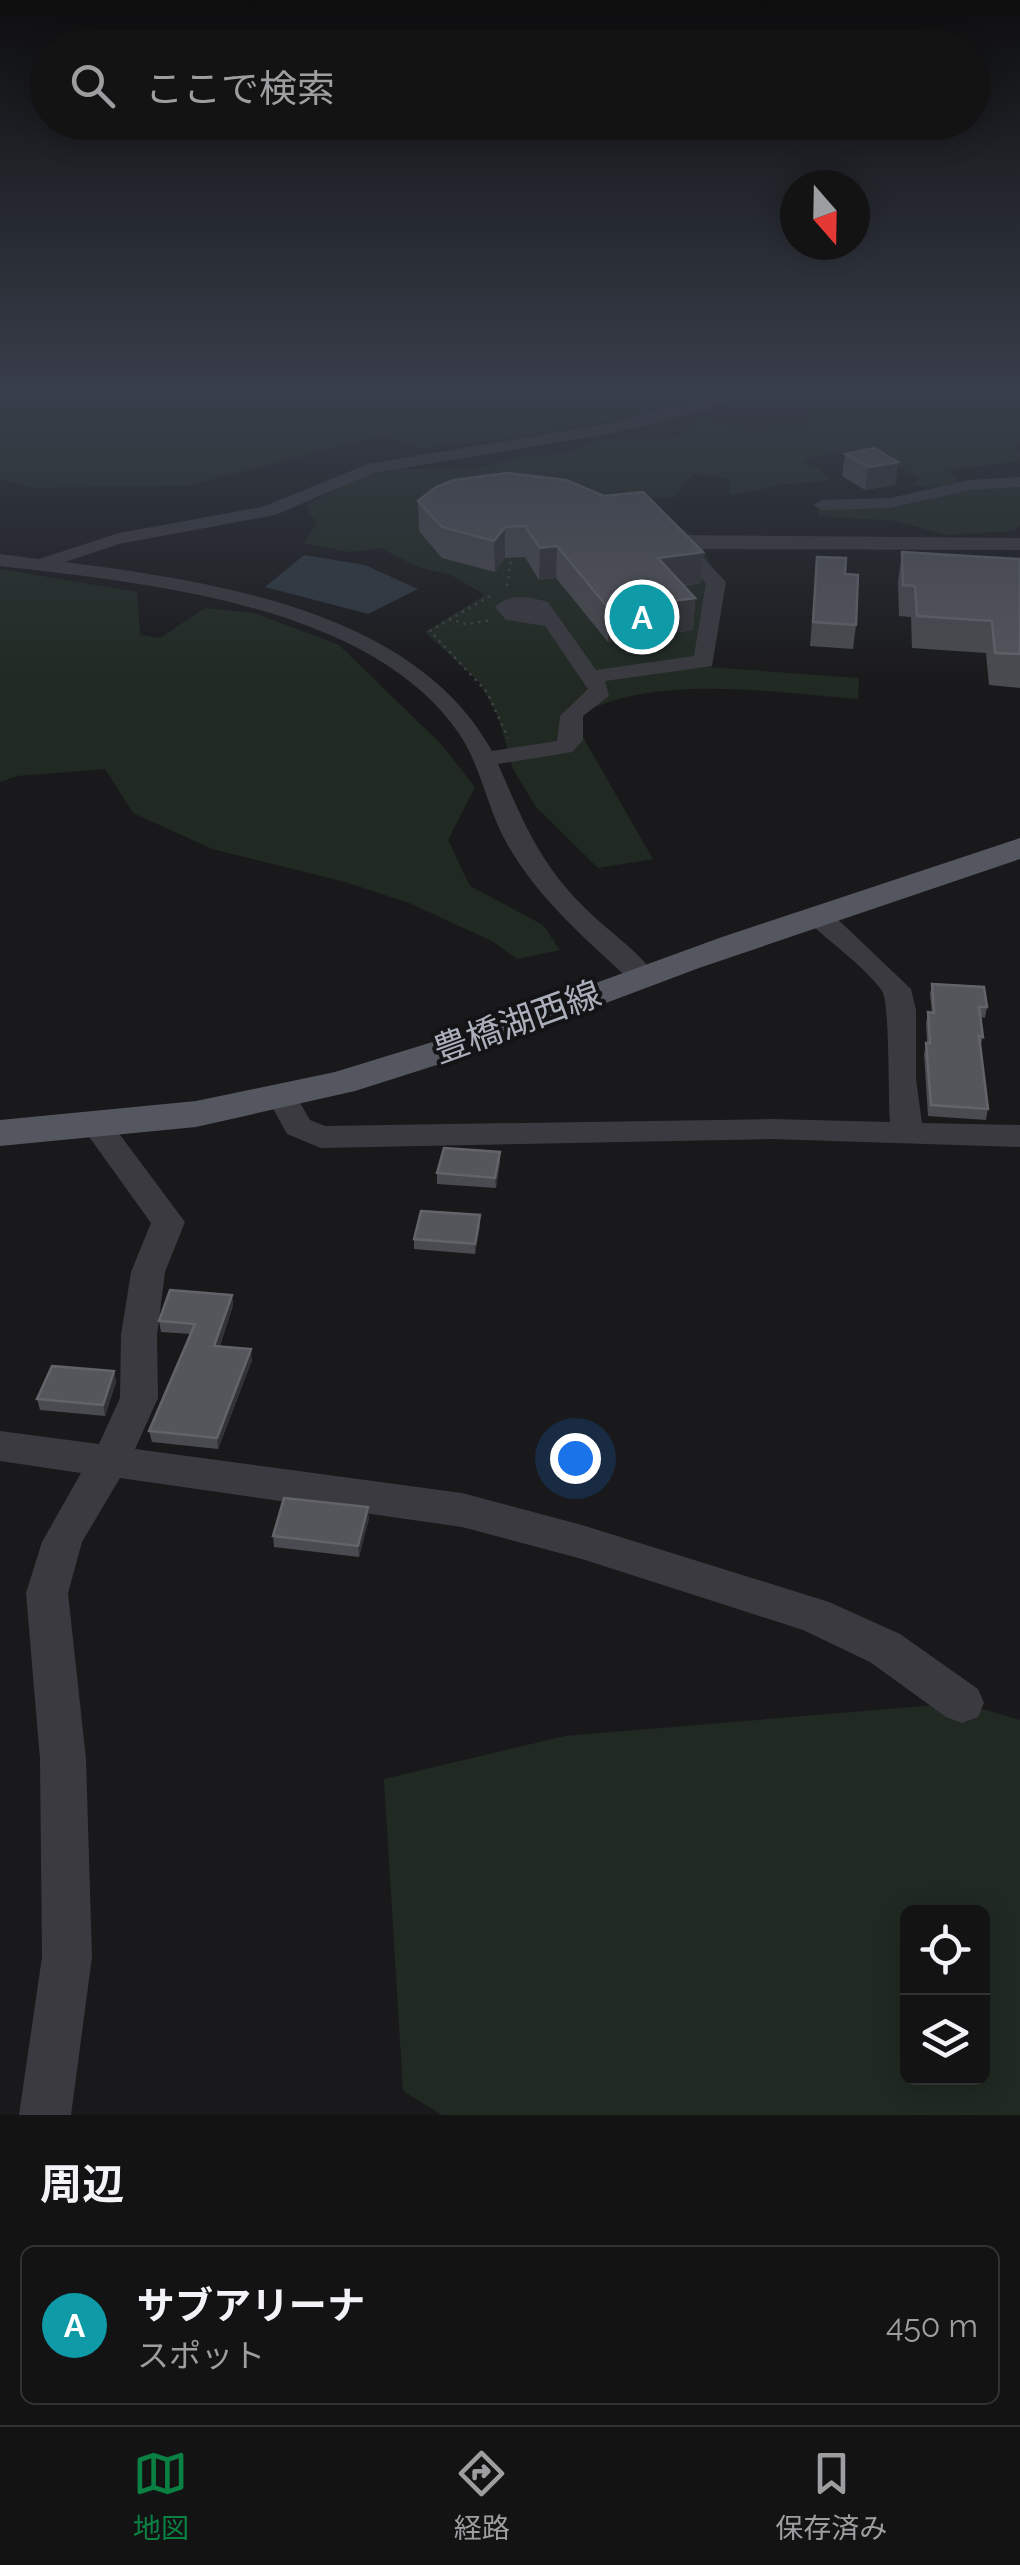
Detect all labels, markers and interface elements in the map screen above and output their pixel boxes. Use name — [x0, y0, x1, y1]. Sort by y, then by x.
search box — [30, 30, 990, 140]
icon: search — [65, 58, 120, 113]
text: ここで検索 — [145, 66, 335, 111]
north arrow — [780, 170, 870, 260]
pin: A — [610, 580, 674, 654]
street label: 豊橋湖西線 — [428, 972, 606, 1071]
your location — [550, 1433, 601, 1484]
map controls — [900, 1905, 990, 2085]
button: locate — [900, 1905, 990, 1995]
button: layers — [900, 1995, 990, 2085]
text: 周辺 — [40, 2160, 124, 2209]
text: サブアリーナ — [137, 2283, 365, 2328]
text: A — [64, 2307, 85, 2344]
text: 450 m — [886, 2307, 978, 2344]
text: スポット — [137, 2337, 265, 2374]
tab: 地図 — [133, 2446, 189, 2546]
tab: 経路 — [454, 2446, 510, 2546]
tab: 保存済み — [775, 2446, 887, 2546]

